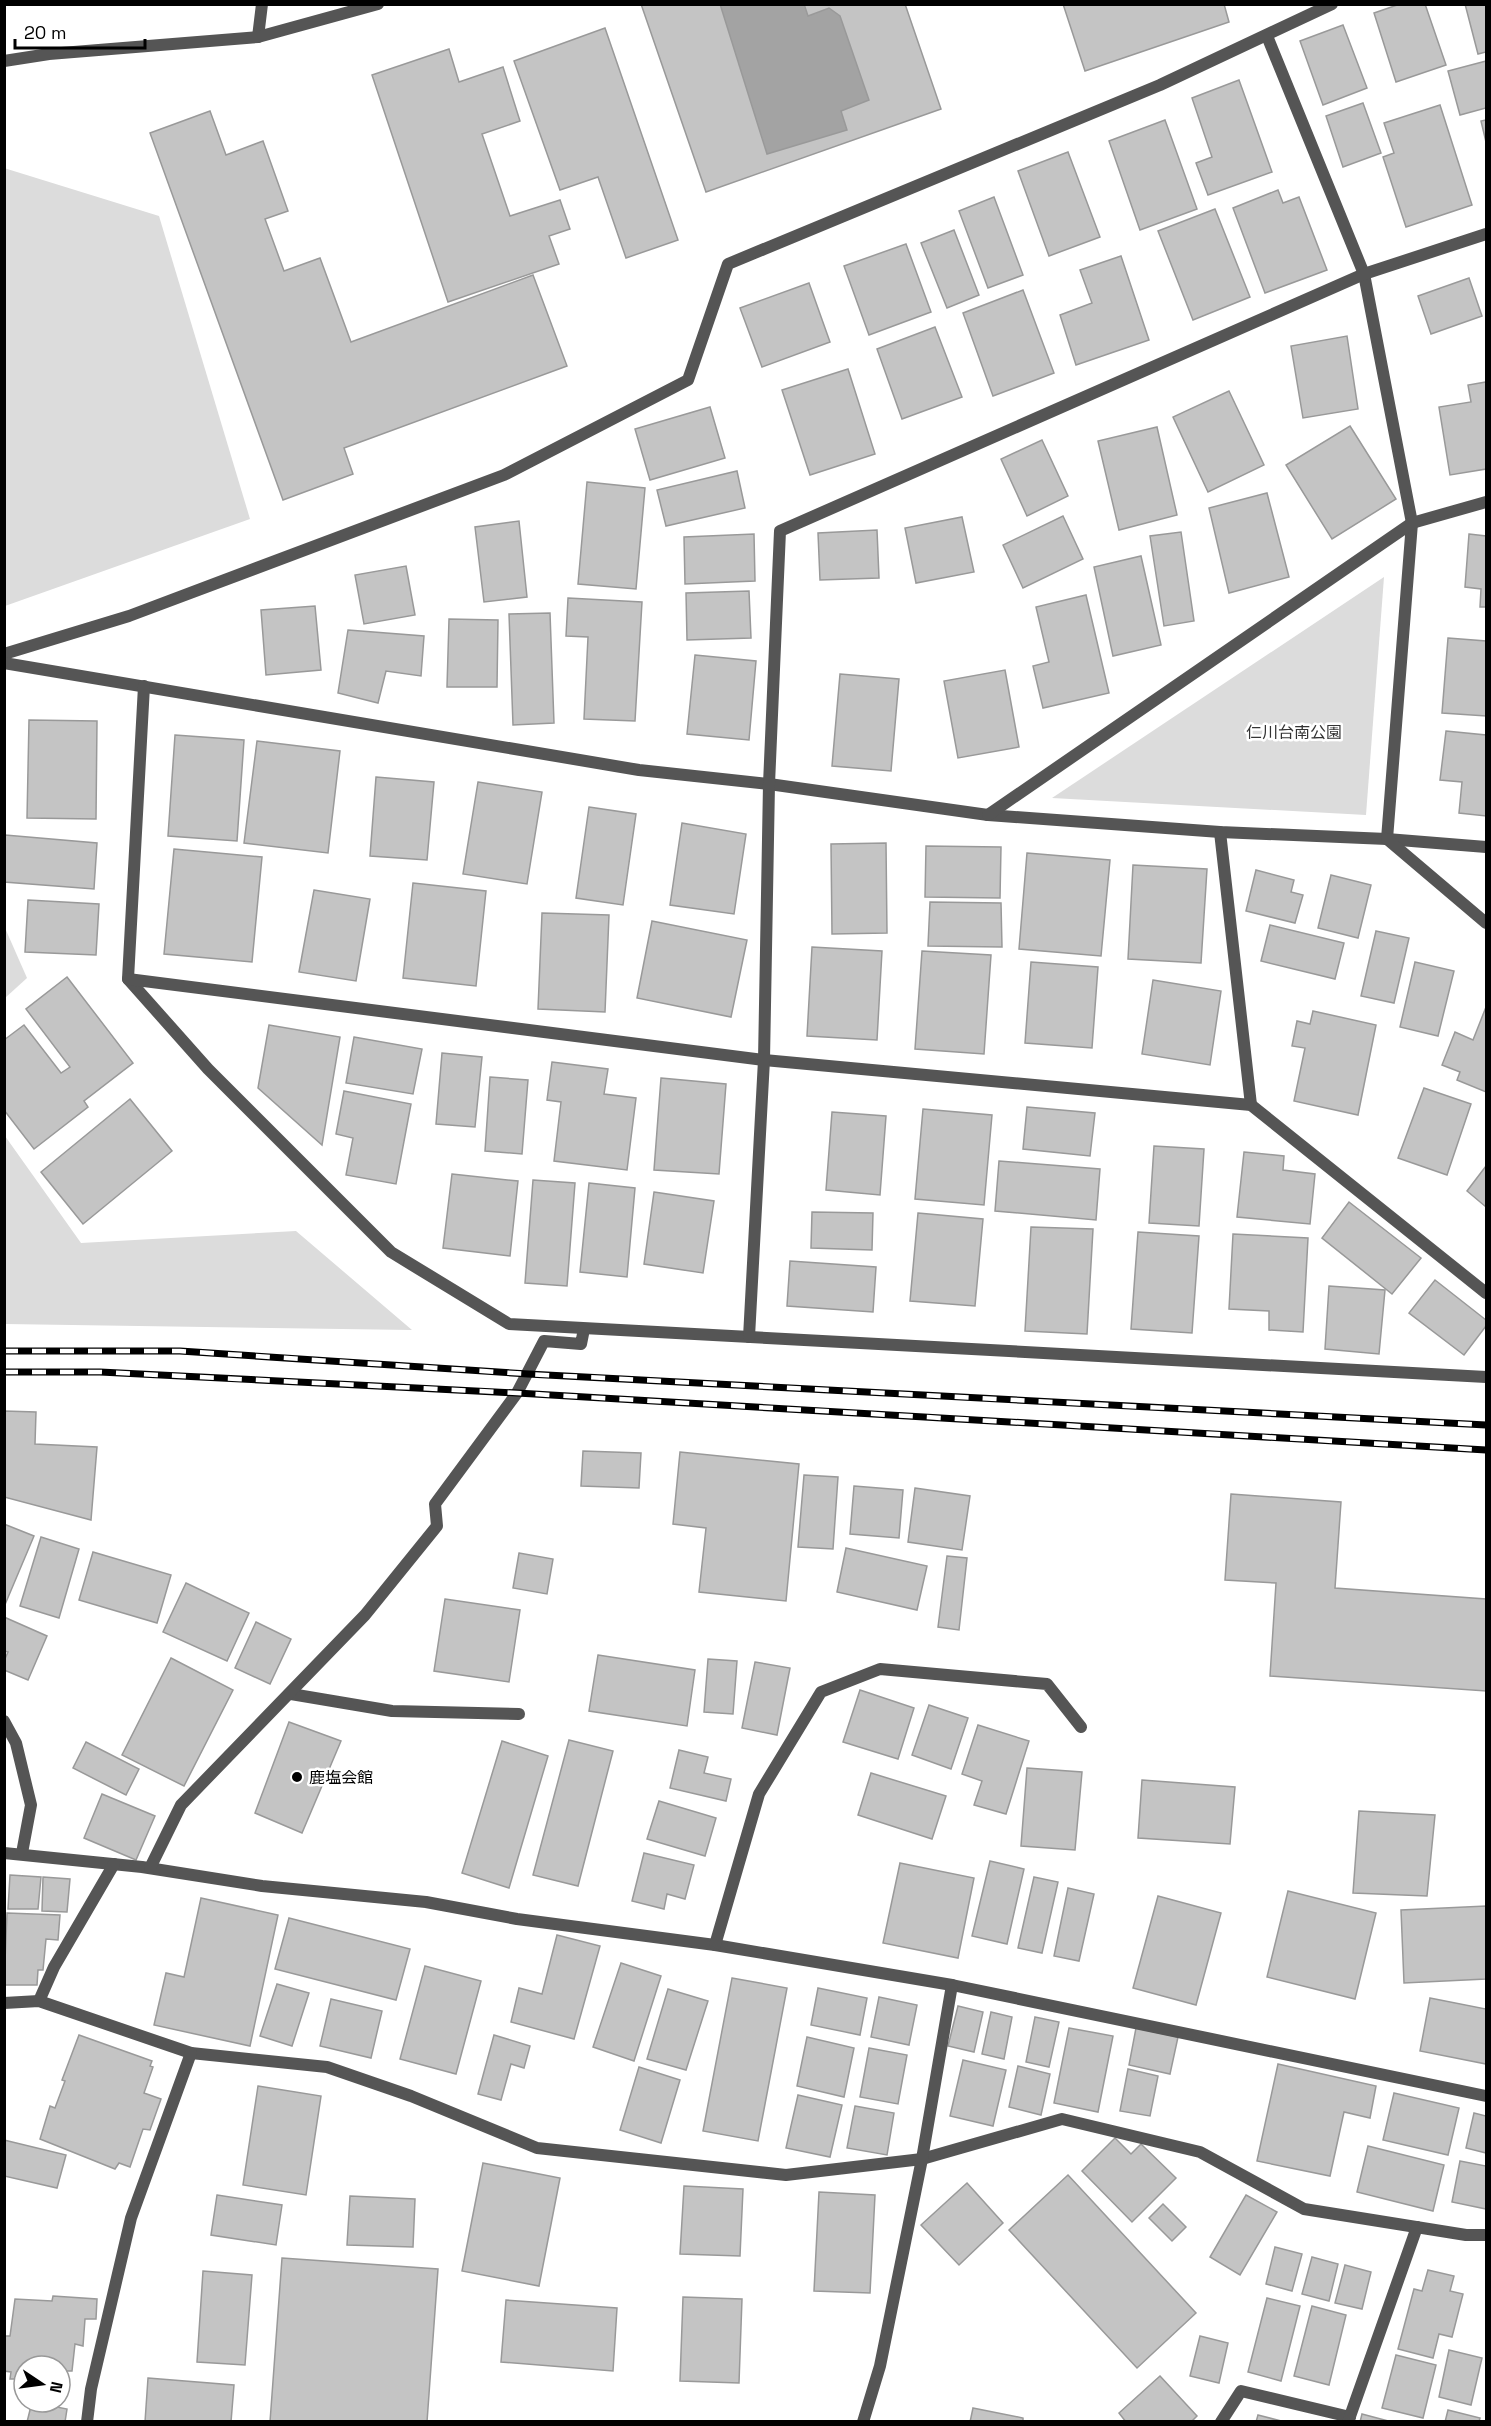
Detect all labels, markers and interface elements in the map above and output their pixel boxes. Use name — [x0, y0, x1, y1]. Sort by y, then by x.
scale bar — [15, 12, 146, 50]
text: 20 m — [24, 21, 67, 44]
park label: 仁川台南公園 — [1246, 722, 1342, 743]
place label: 鹿塩会館 — [309, 1767, 373, 1788]
marker: 鹿塩会館 — [290, 1770, 304, 1784]
north arrow — [12, 2354, 72, 2414]
text: N — [45, 2380, 68, 2395]

